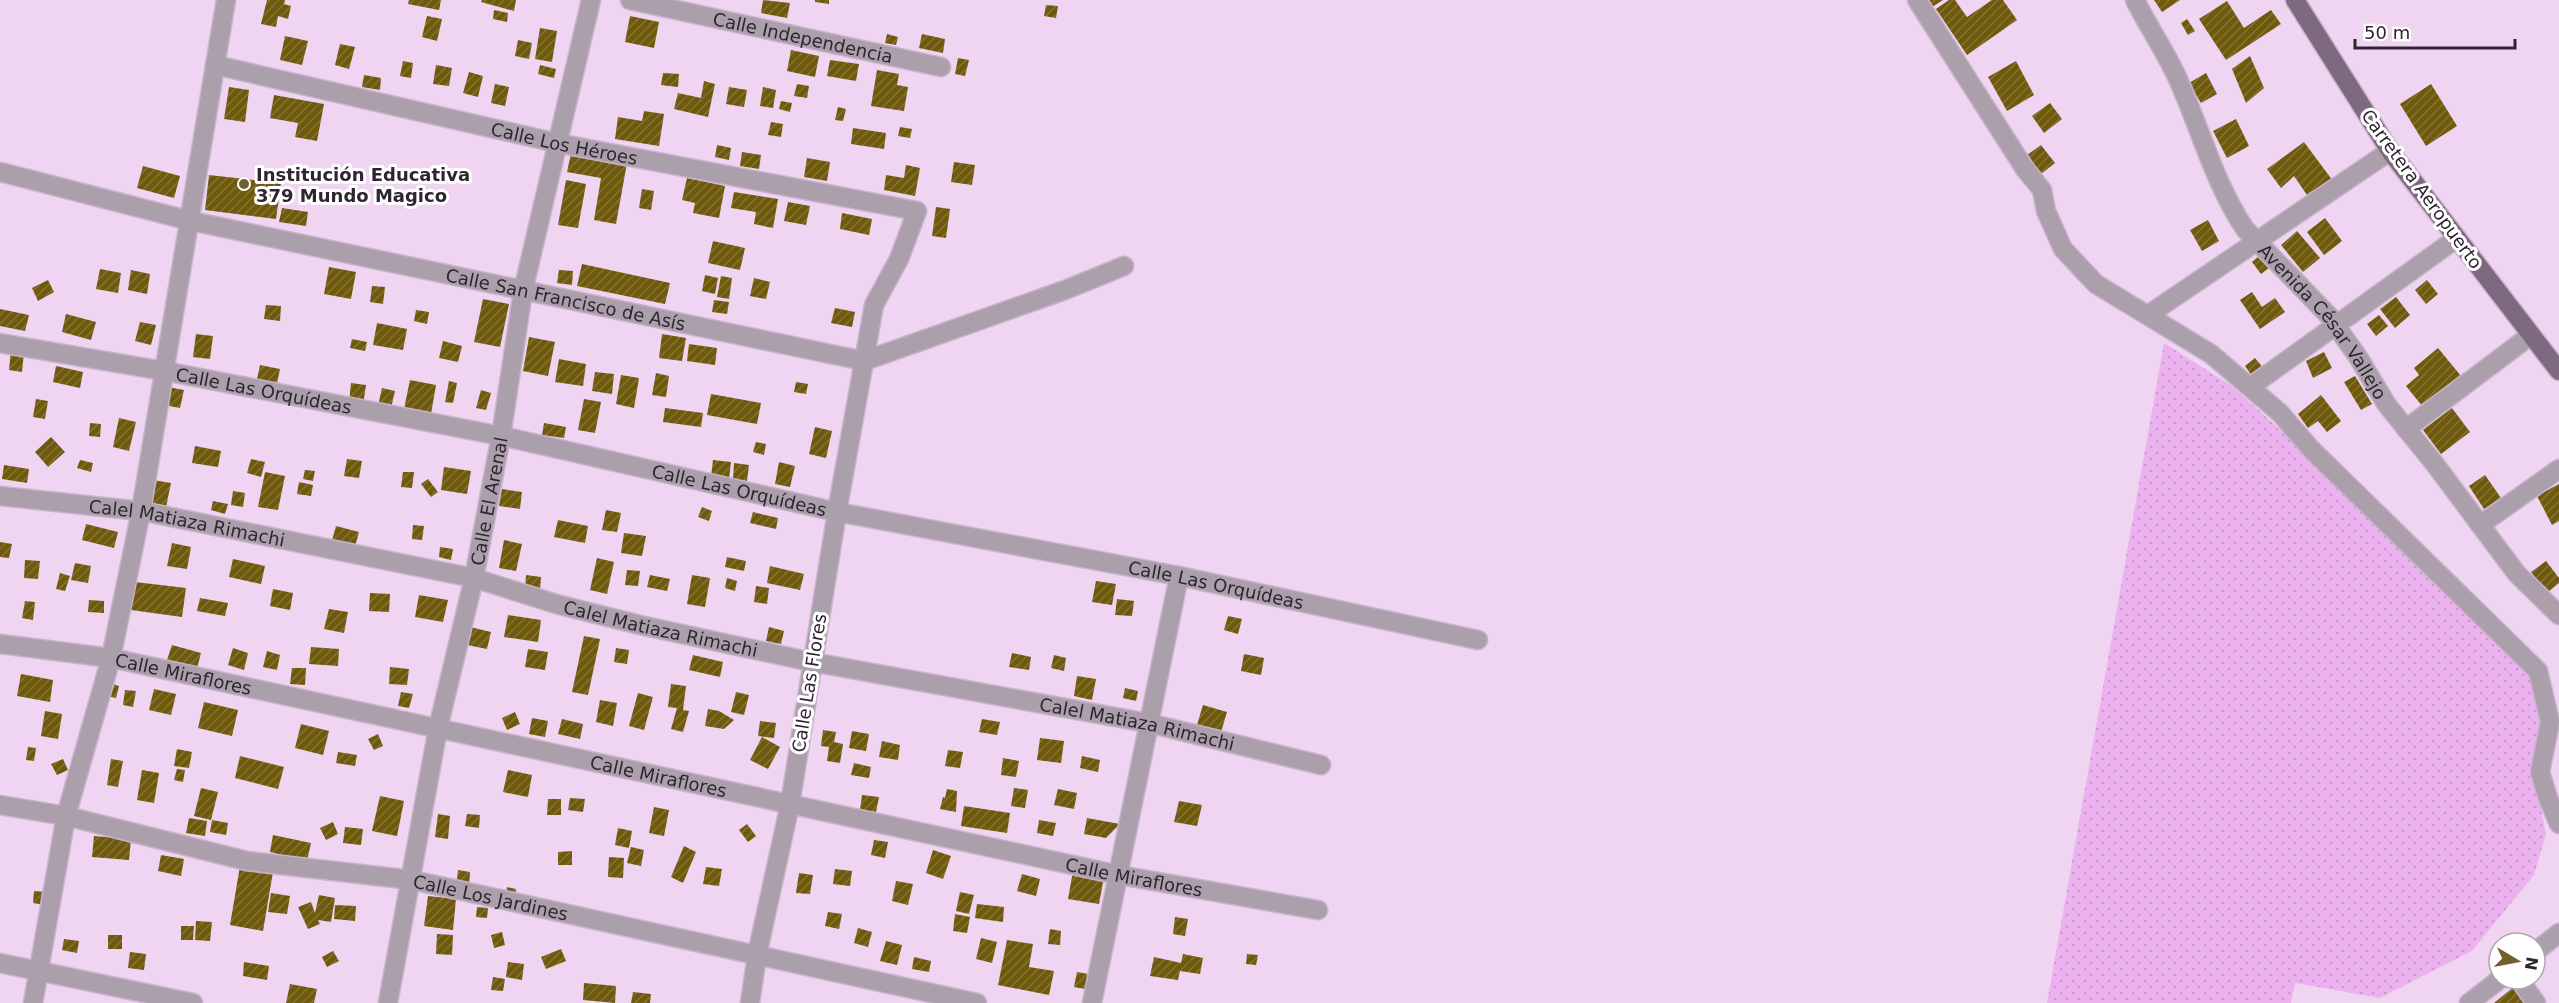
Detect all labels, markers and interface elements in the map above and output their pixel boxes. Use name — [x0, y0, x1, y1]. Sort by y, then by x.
street label: Calle Independencia — [711, 8, 895, 67]
scale bar — [2355, 12, 2516, 50]
text: 50 m — [2364, 22, 2410, 43]
street label: Carretera Aeropuerto — [2357, 105, 2487, 273]
street label: Calle Los Héroes — [489, 118, 639, 169]
place label: Institución Educativa 379 Mundo Magico — [256, 164, 470, 206]
marker: Institución Educativa 379 Mundo Magico — [237, 177, 251, 191]
street label: Avenida César Vallejo — [2254, 239, 2391, 403]
street label: Calle San Francisco de Asís — [444, 264, 688, 334]
street label: Calle Las Orquídeas — [174, 363, 354, 417]
street label: Calle El Arenal — [466, 435, 511, 567]
street label: Calle Las Orquídeas — [650, 460, 829, 520]
street label: Calel Matiaza Rimachi — [88, 495, 287, 550]
street label: Calle Las Orquídeas — [1127, 556, 1306, 613]
street label: Calel Matiaza Rimachi — [561, 596, 760, 661]
street label: Calle Las Flores — [788, 612, 830, 754]
street label: Calle Miraflores — [113, 649, 254, 699]
street label: Calel Matiaza Rimachi — [1038, 693, 1237, 754]
street label: Calle Miraflores — [588, 751, 729, 801]
street label: Calle Miraflores — [1063, 853, 1204, 900]
street label: Calle Los Jardines — [411, 870, 570, 924]
north arrow — [2487, 931, 2547, 991]
text: N — [2521, 955, 2542, 972]

